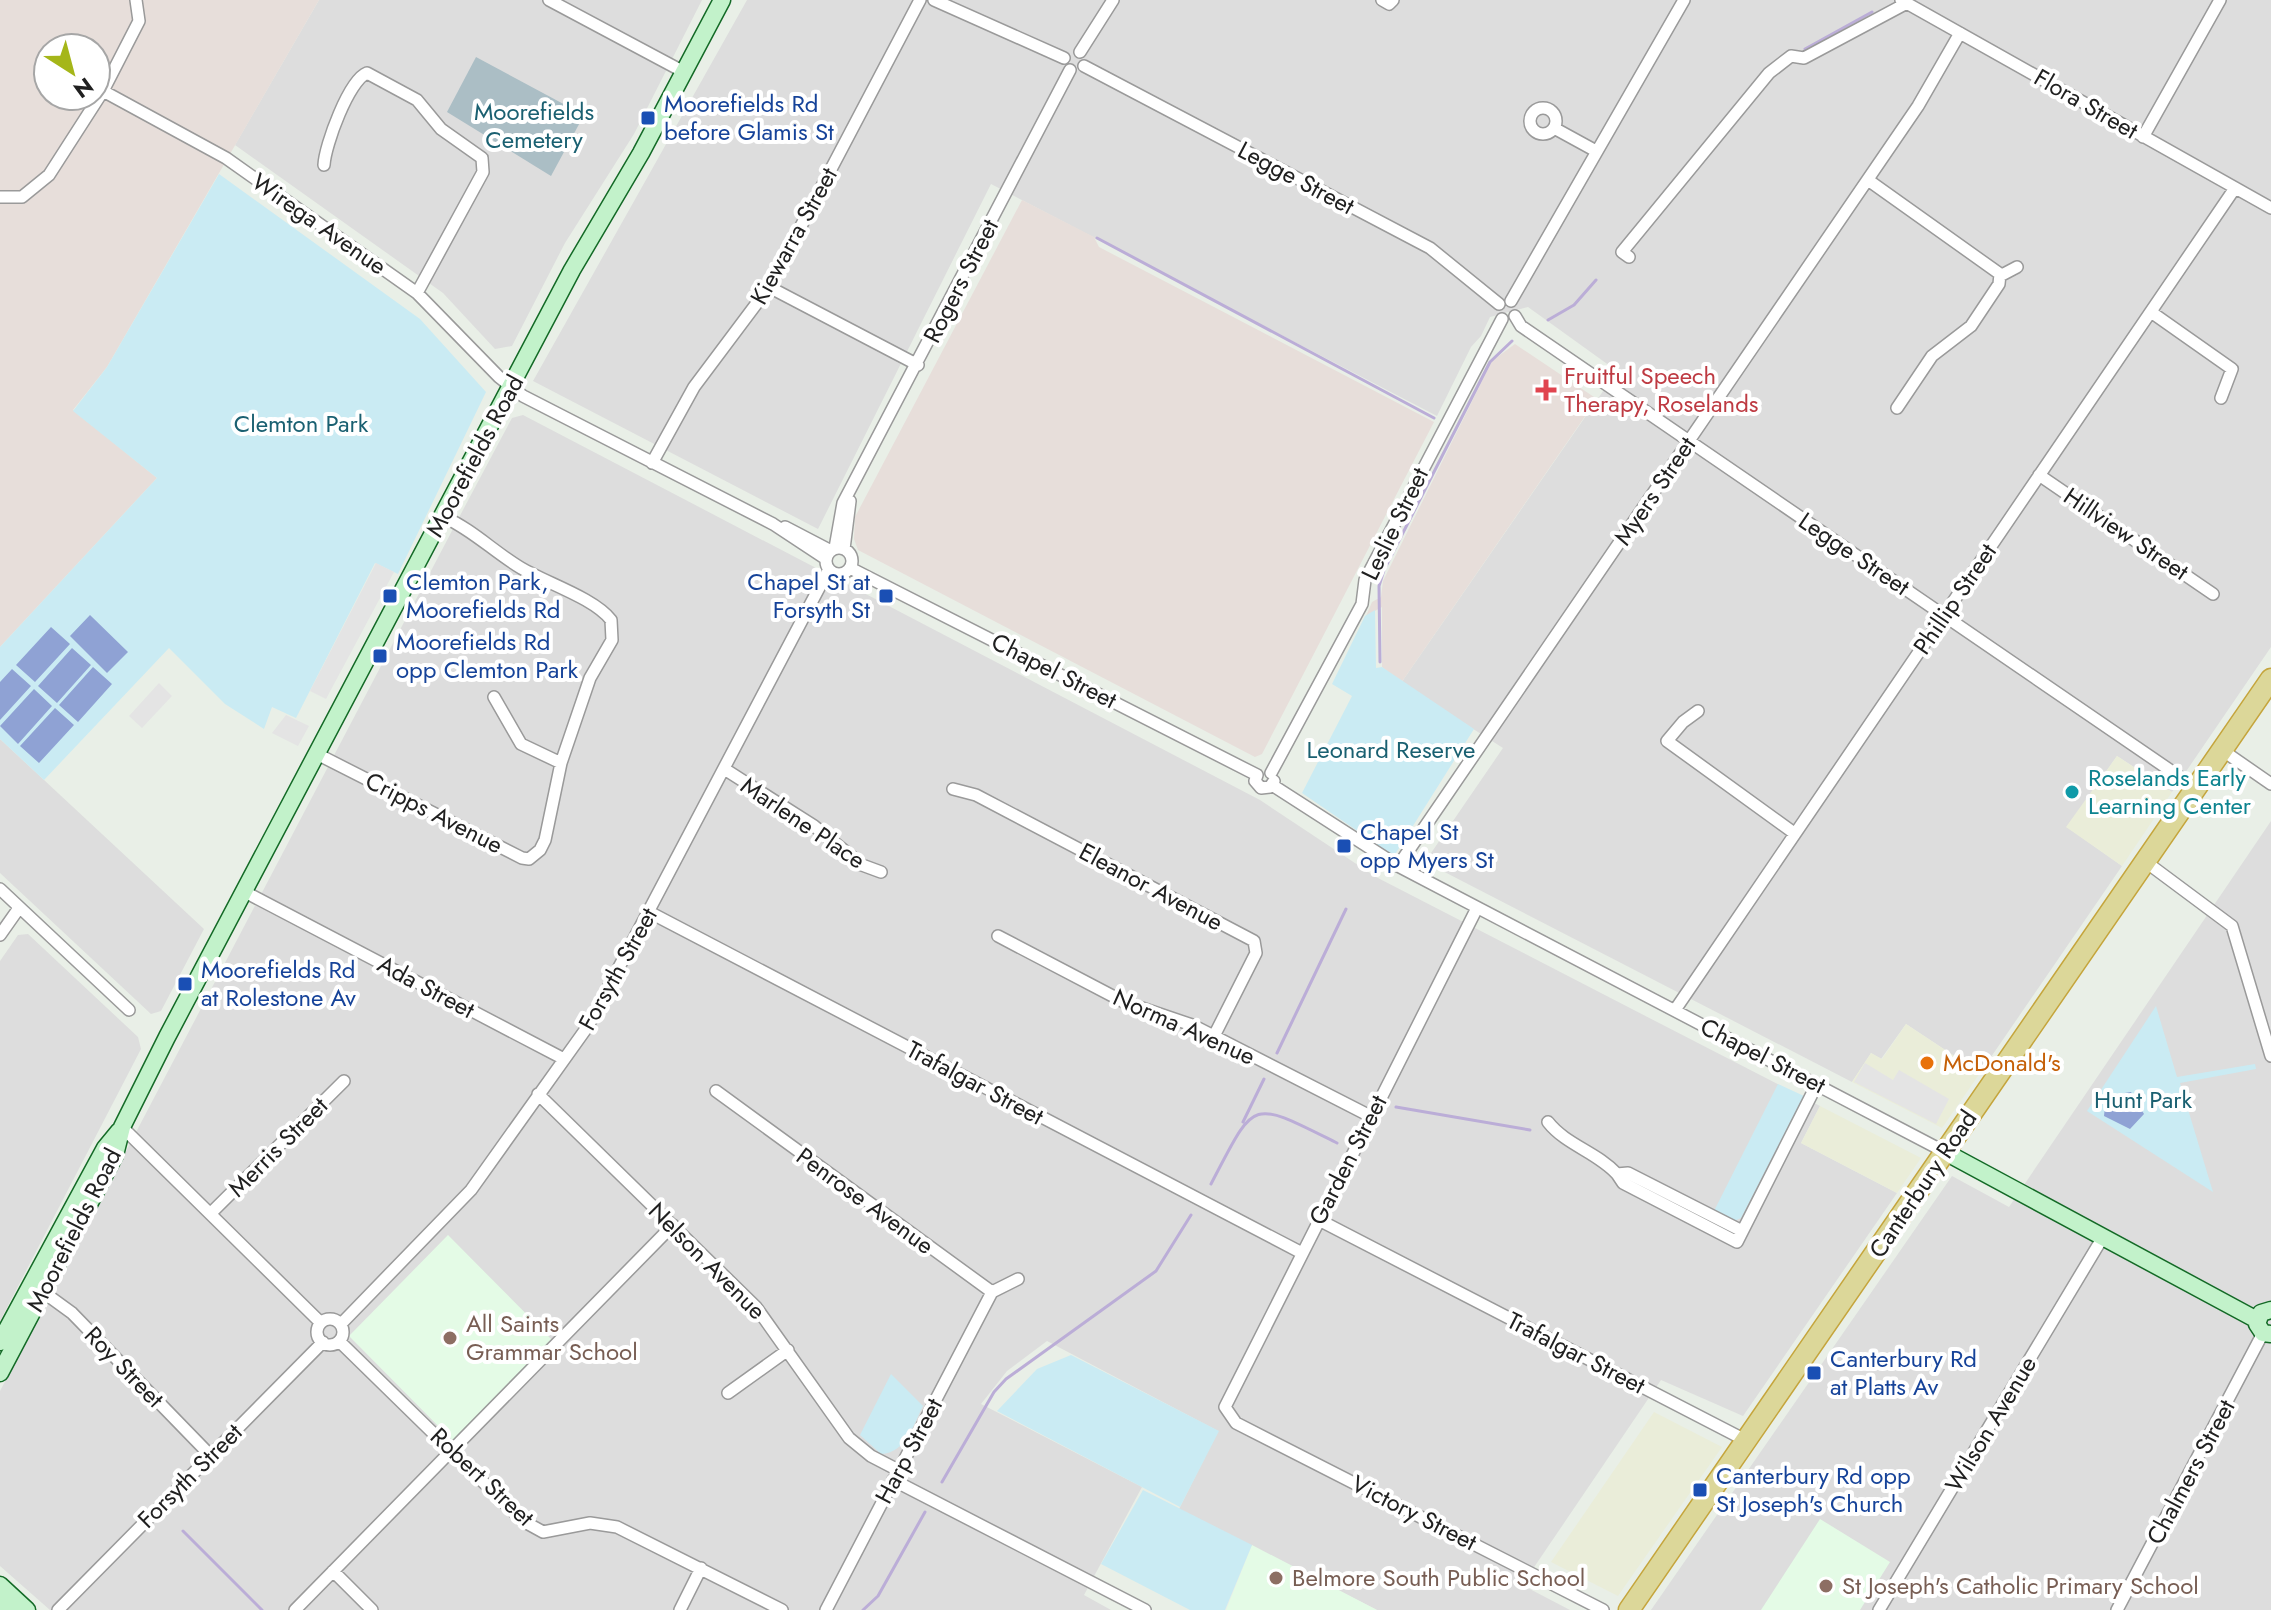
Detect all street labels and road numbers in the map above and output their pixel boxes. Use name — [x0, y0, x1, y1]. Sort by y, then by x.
street label: Flora Street — [2028, 60, 2145, 148]
street label: Legge Street — [1232, 132, 1361, 223]
street label: Kiewarra Street — [741, 161, 846, 311]
street label: Wirega Avenue — [245, 164, 394, 283]
street label: Rogers Street — [914, 212, 1007, 349]
street label: Moorefields Road — [417, 368, 532, 543]
street label: Myers Street — [1605, 429, 1704, 552]
street label: Leslie Street — [1352, 461, 1437, 586]
street label: Hillview Street — [2057, 479, 2196, 588]
street label: Legge Street — [1792, 503, 1917, 604]
street label: Phillip Street — [1904, 536, 2005, 661]
street label: Chapel Street — [985, 624, 1123, 717]
street label: Cripps Avenue — [359, 763, 509, 862]
street label: Marlene Place — [734, 768, 872, 877]
street label: Eleanor Avenue — [1073, 834, 1229, 939]
street label: Forsyth Street — [569, 901, 666, 1037]
street label: Ada Street — [371, 946, 481, 1027]
street label: Norma Avenue — [1108, 980, 1261, 1073]
street label: Chapel Street — [1694, 1009, 1832, 1102]
street label: Trafalgar Street — [900, 1032, 1050, 1134]
street label: Merris Street — [220, 1089, 336, 1205]
street label: Garden Street — [1300, 1089, 1395, 1231]
street label: Canterbury Road — [1860, 1103, 1985, 1265]
street label: Penrose Avenue — [789, 1139, 941, 1262]
street label: Moorefields Road — [17, 1142, 130, 1318]
street label: Nelson Avenue — [641, 1194, 774, 1327]
street label: Trafalgar Street — [1501, 1303, 1652, 1402]
street label: Roy Street — [77, 1318, 172, 1415]
street label: Wilson Avenue — [1936, 1349, 2045, 1498]
street label: Harp Street — [866, 1392, 951, 1510]
street label: Chalmers Street — [2138, 1393, 2244, 1550]
street label: Forsyth Street — [129, 1415, 250, 1536]
street label: Robert Street — [422, 1419, 542, 1534]
street label: Victory Street — [1346, 1466, 1483, 1559]

